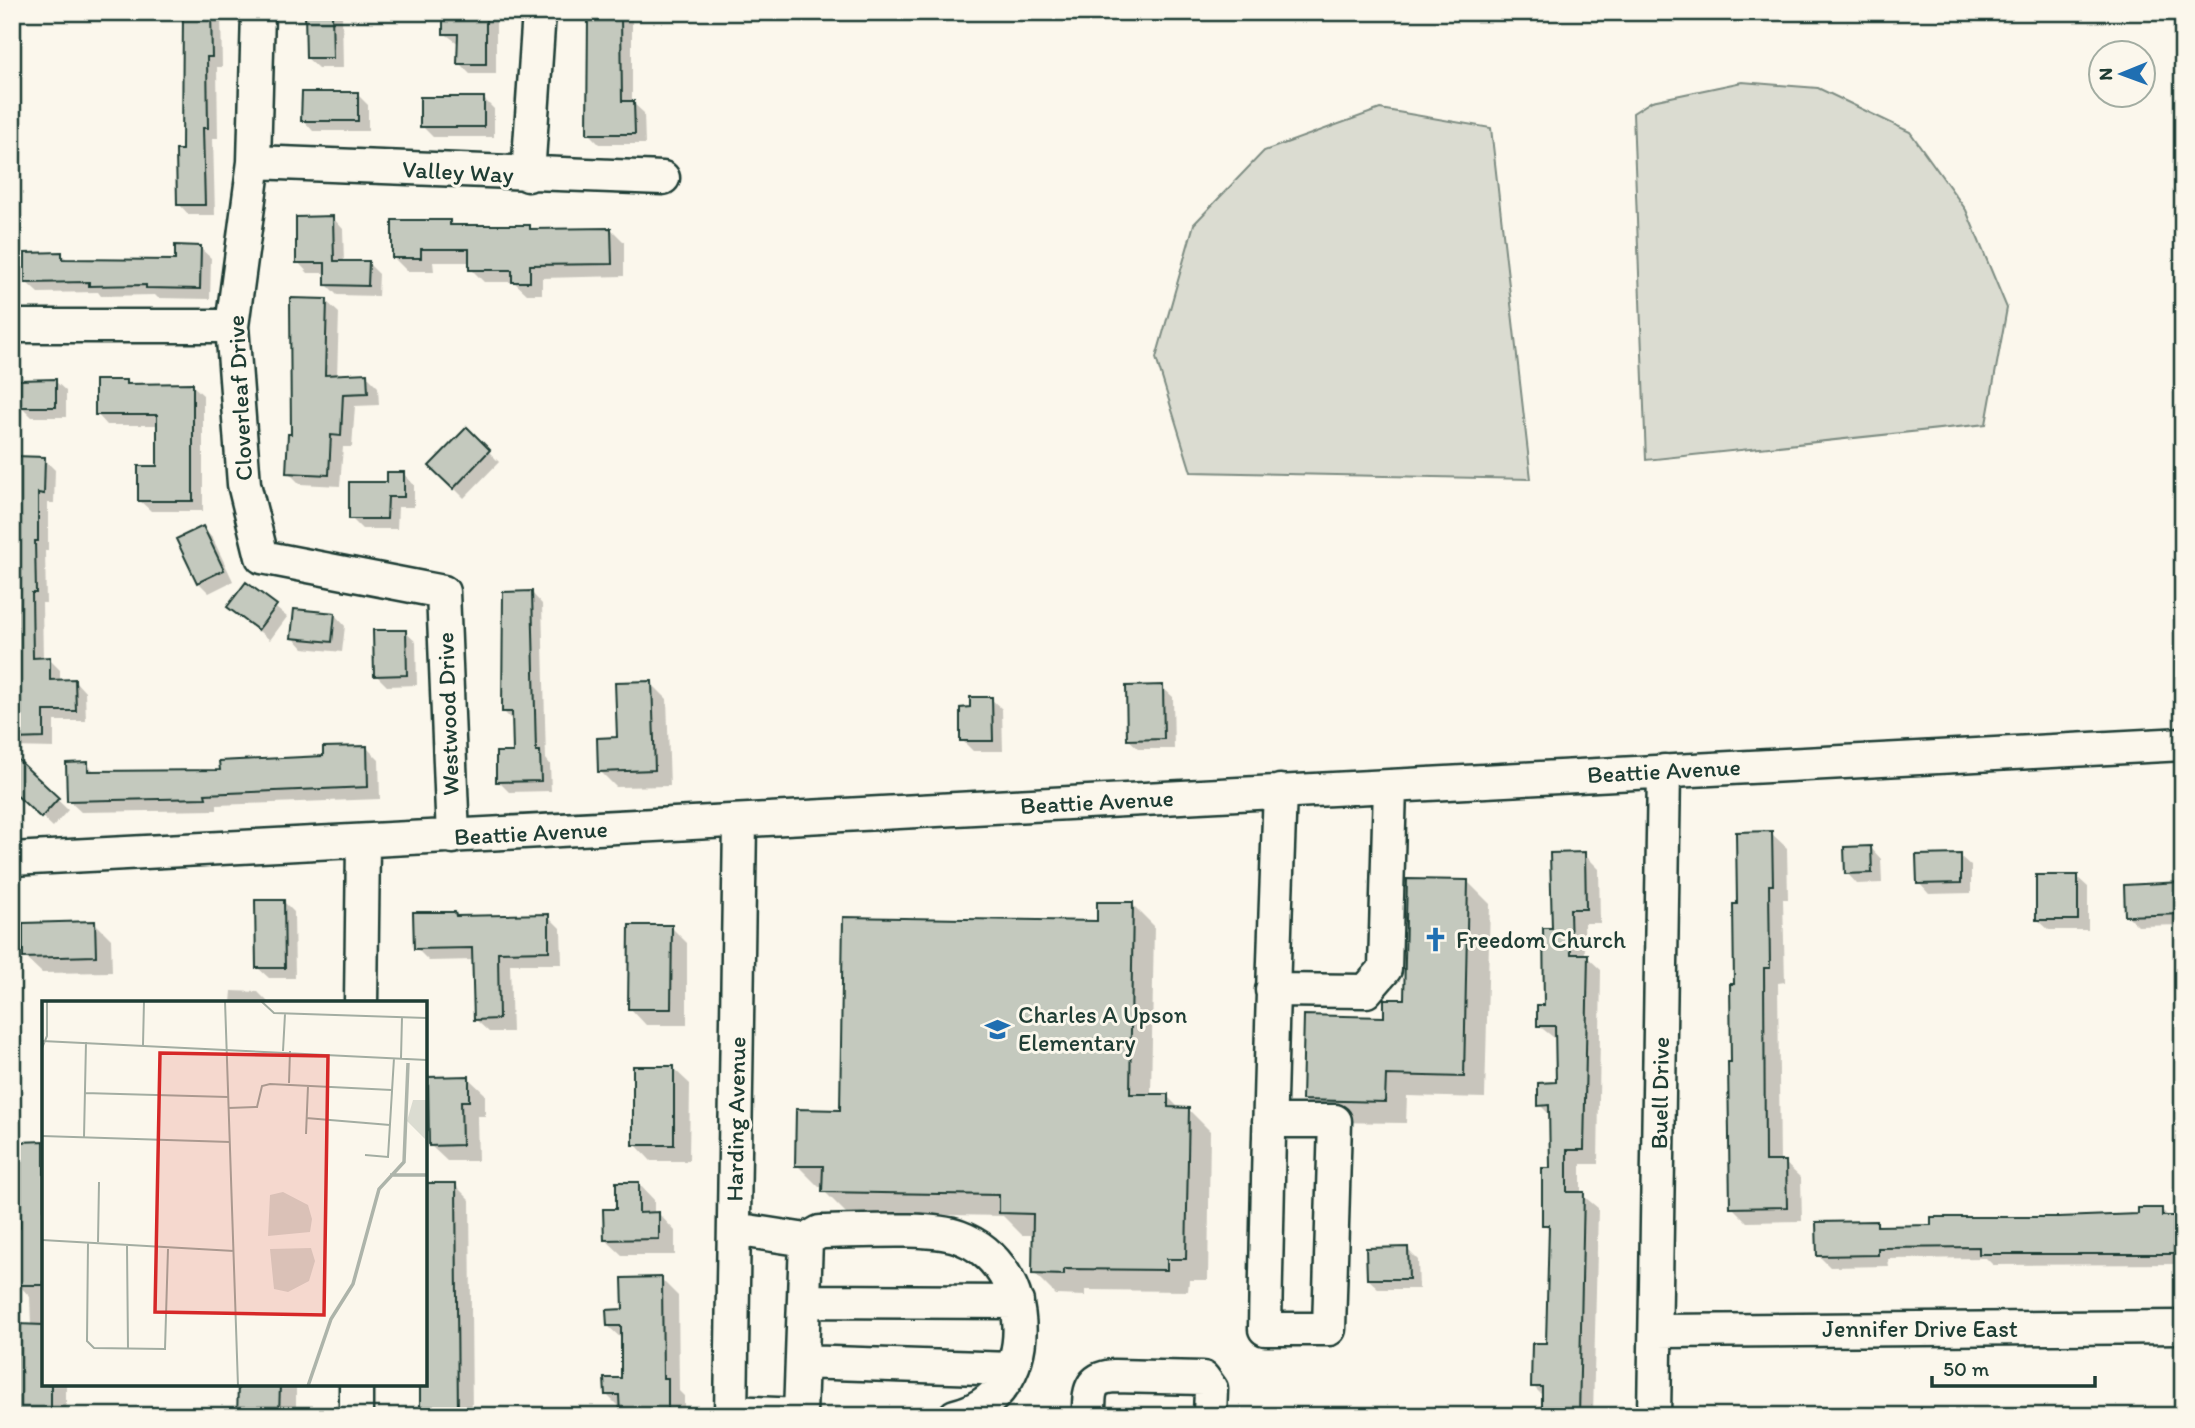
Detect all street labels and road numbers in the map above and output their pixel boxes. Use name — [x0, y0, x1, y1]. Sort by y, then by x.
street label: Valley Way — [402, 154, 515, 189]
street label: Cloverleaf Drive — [221, 314, 258, 482]
street label: Westwood Drive — [430, 632, 465, 796]
street label: Beattie Avenue — [1586, 752, 1742, 789]
street label: Beattie Avenue — [1019, 783, 1175, 820]
street label: Beattie Avenue — [453, 814, 609, 851]
street label: Harding Avenue — [720, 1036, 751, 1202]
street label: Buell Drive — [1644, 1036, 1675, 1150]
street label: Jennifer Drive East — [1822, 1314, 2018, 1343]

